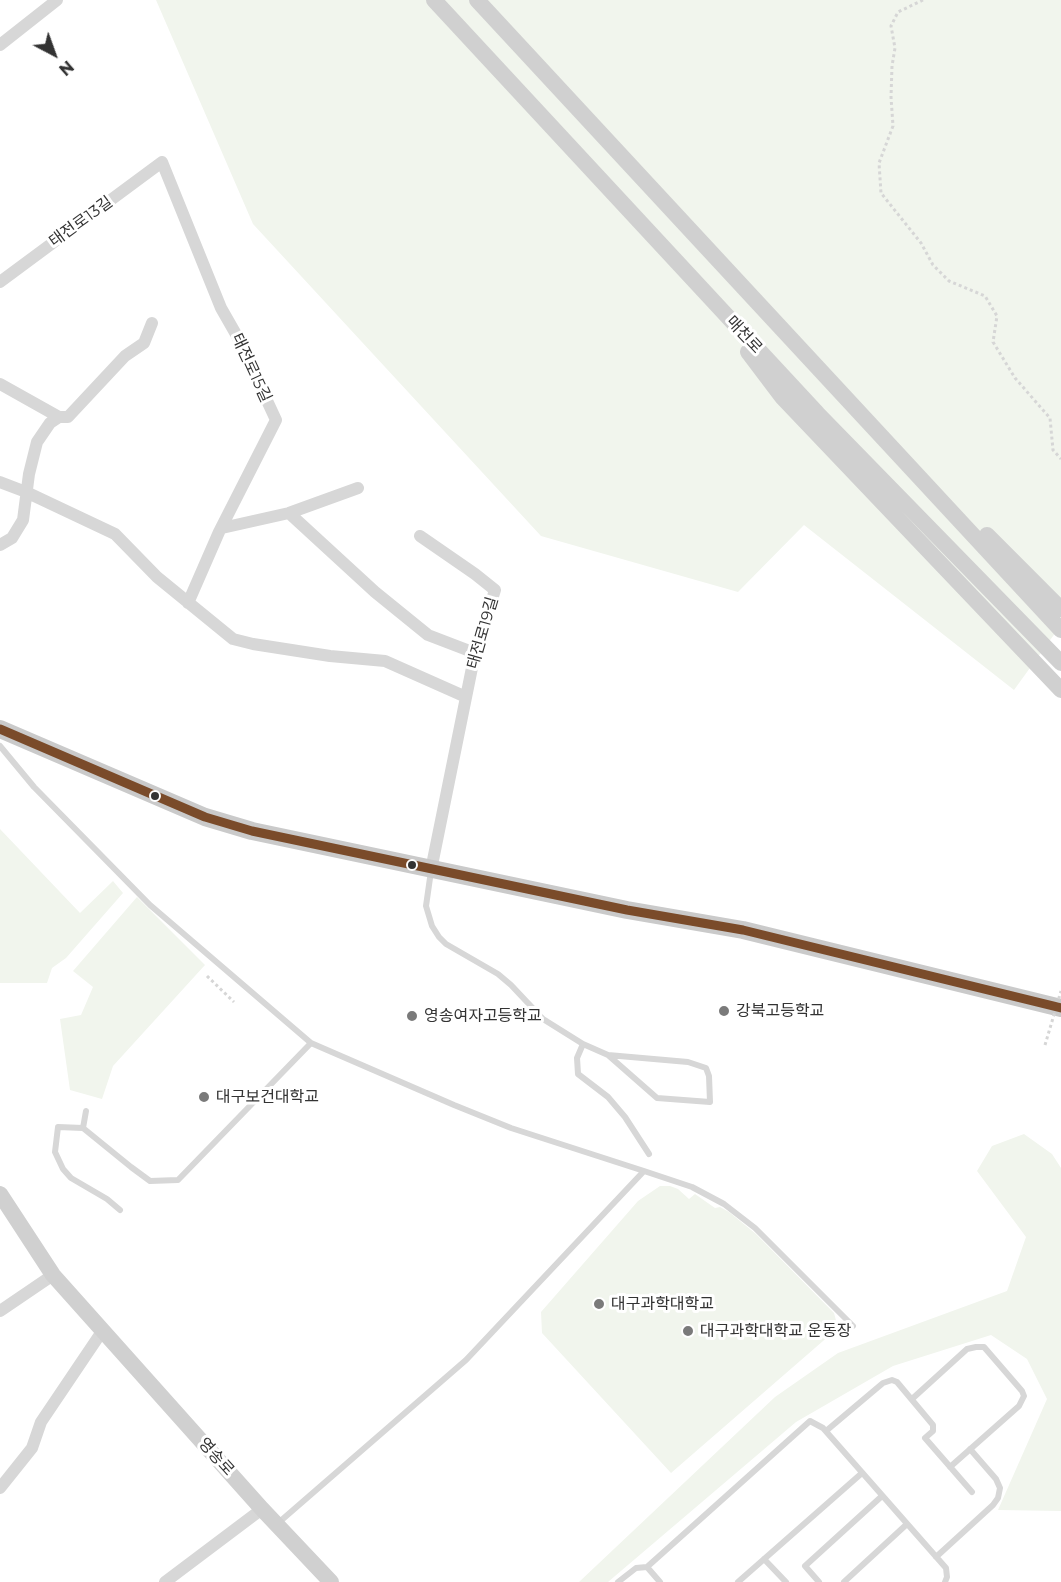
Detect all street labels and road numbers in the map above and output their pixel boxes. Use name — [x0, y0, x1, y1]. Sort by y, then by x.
street label: 태전로13길 — [46, 193, 116, 251]
street label: 매천로 — [722, 312, 766, 358]
street label: 태전로15길 — [227, 331, 275, 405]
street label: 태전로19길 — [464, 595, 502, 671]
street label: 영송로 — [194, 1434, 238, 1480]

